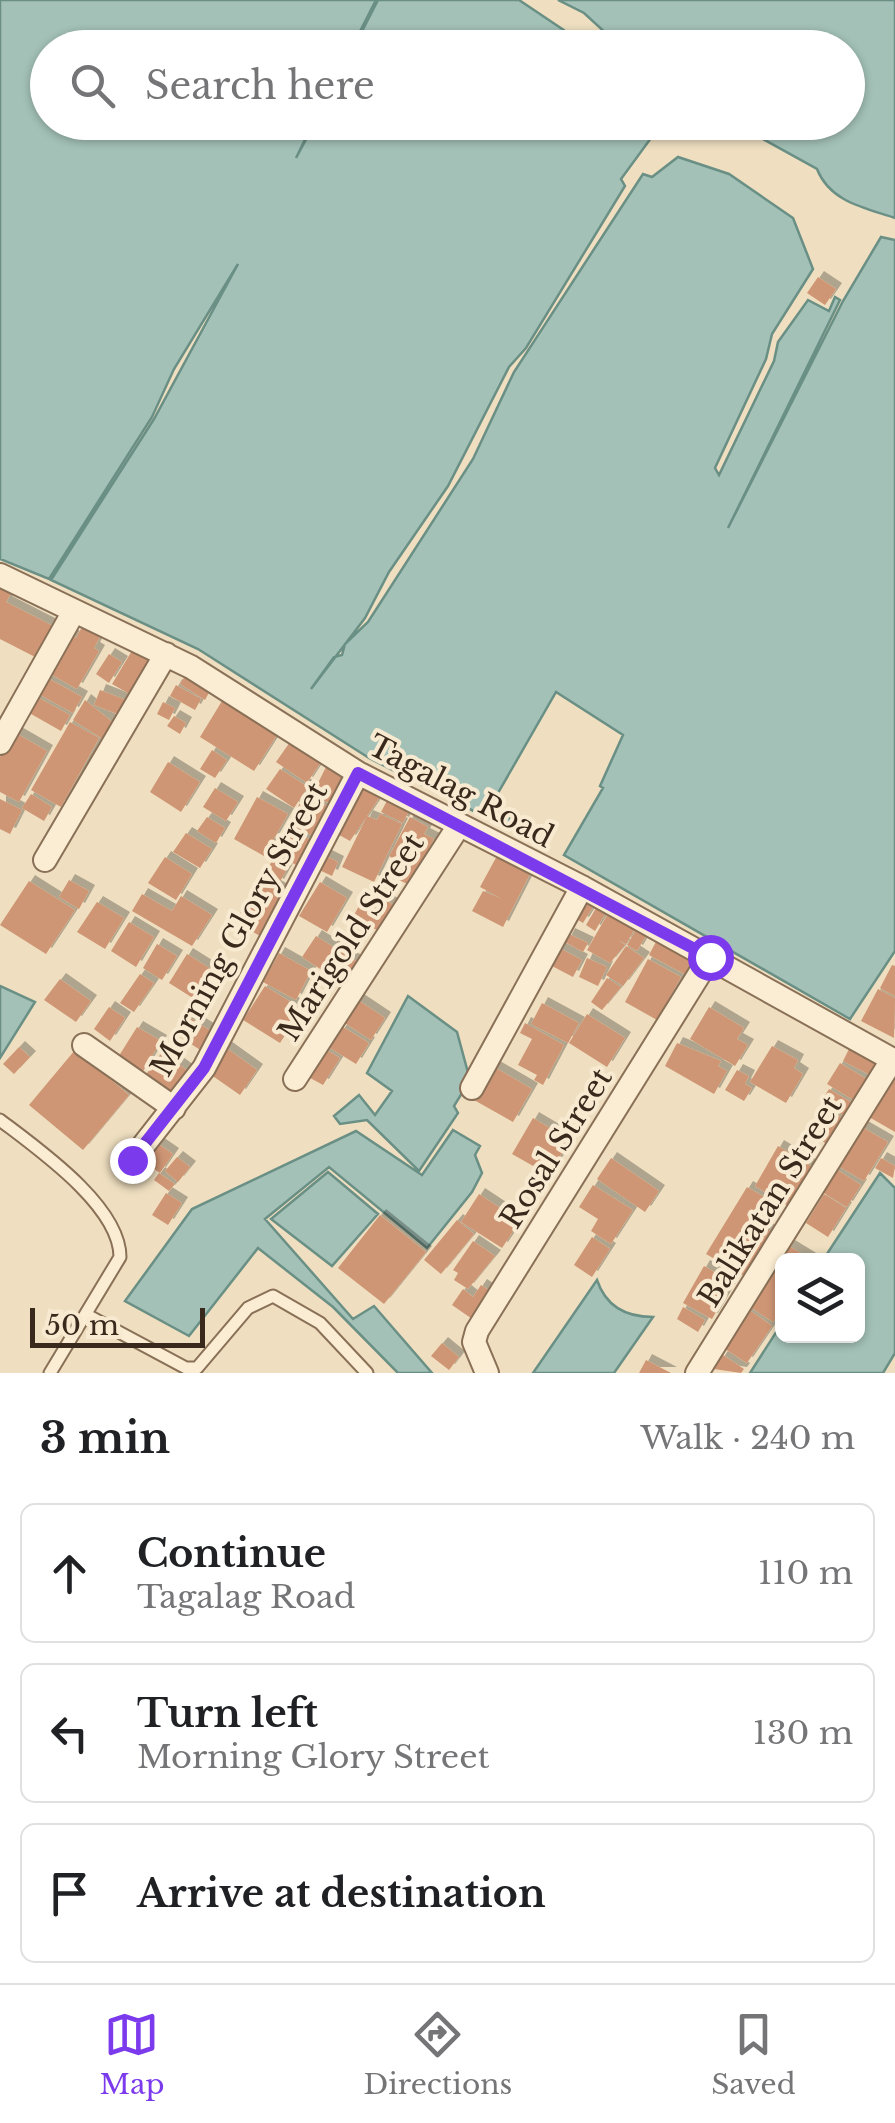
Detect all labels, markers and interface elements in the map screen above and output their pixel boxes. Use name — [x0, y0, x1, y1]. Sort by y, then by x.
search box — [30, 30, 865, 140]
icon: search — [65, 58, 120, 113]
text: Search here — [145, 62, 375, 109]
street label: Tagalag Road — [362, 727, 560, 855]
street label: Morning Glory Street — [143, 775, 336, 1083]
street label: Marigold Street — [270, 826, 432, 1048]
route start — [688, 935, 734, 981]
street label: Rosal Street — [492, 1061, 620, 1235]
street label: Balikatan Street — [690, 1088, 850, 1314]
route end — [110, 1138, 156, 1184]
map controls — [775, 1253, 865, 1343]
button: layers — [775, 1253, 865, 1343]
scale bar — [30, 1303, 205, 1348]
text: 50 m — [45, 1308, 119, 1343]
text: 3 min — [40, 1412, 170, 1464]
text: Walk · 240 m — [641, 1418, 855, 1458]
text: Continue — [137, 1530, 326, 1577]
icon: ahead — [42, 1546, 97, 1601]
text: 110 m — [758, 1553, 853, 1593]
text: Tagalag Road — [137, 1577, 355, 1617]
text: Turn left — [137, 1690, 318, 1737]
icon: left — [42, 1706, 97, 1761]
text: 130 m — [753, 1713, 853, 1753]
text: Morning Glory Street — [137, 1737, 490, 1777]
icon: arrive — [42, 1866, 97, 1921]
text: Arrive at destination — [137, 1870, 546, 1917]
tab: Map — [99, 2007, 164, 2102]
tab: Directions — [363, 2007, 512, 2102]
tab: Saved — [711, 2007, 796, 2102]

